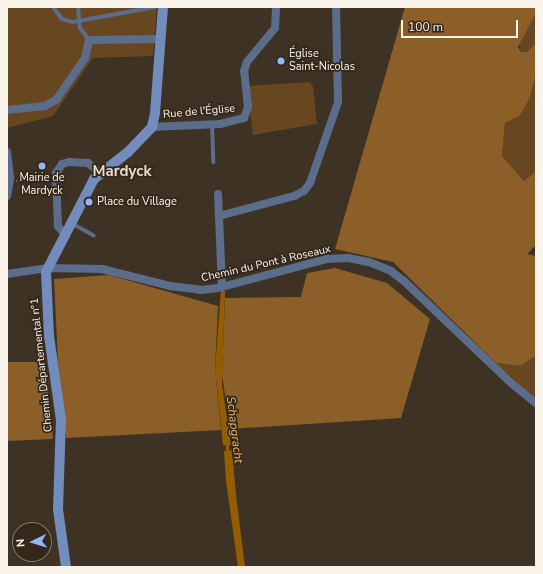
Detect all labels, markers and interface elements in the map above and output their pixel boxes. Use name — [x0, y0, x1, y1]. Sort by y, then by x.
scale bar — [403, 12, 520, 38]
text: 100 m — [408, 19, 443, 35]
place label: Église Saint-Nicolas — [289, 48, 355, 74]
marker: Église Saint-Nicolas — [276, 56, 286, 66]
street label: Rue de l'Église — [162, 102, 236, 122]
marker: Mairie de Mardyck — [37, 161, 47, 171]
district label: Mardyck — [93, 163, 151, 181]
place label: Mairie de Mardyck — [19, 172, 65, 198]
place label: Place du Village — [97, 195, 177, 209]
marker: Place du Village — [84, 197, 94, 207]
street label: Chemin du Pont à Roseaux — [200, 243, 332, 285]
street label: Chemin Départemental n°1 — [28, 297, 56, 433]
water label: Schapgracht — [223, 396, 245, 464]
north arrow — [12, 522, 52, 562]
text: N — [13, 538, 28, 548]

